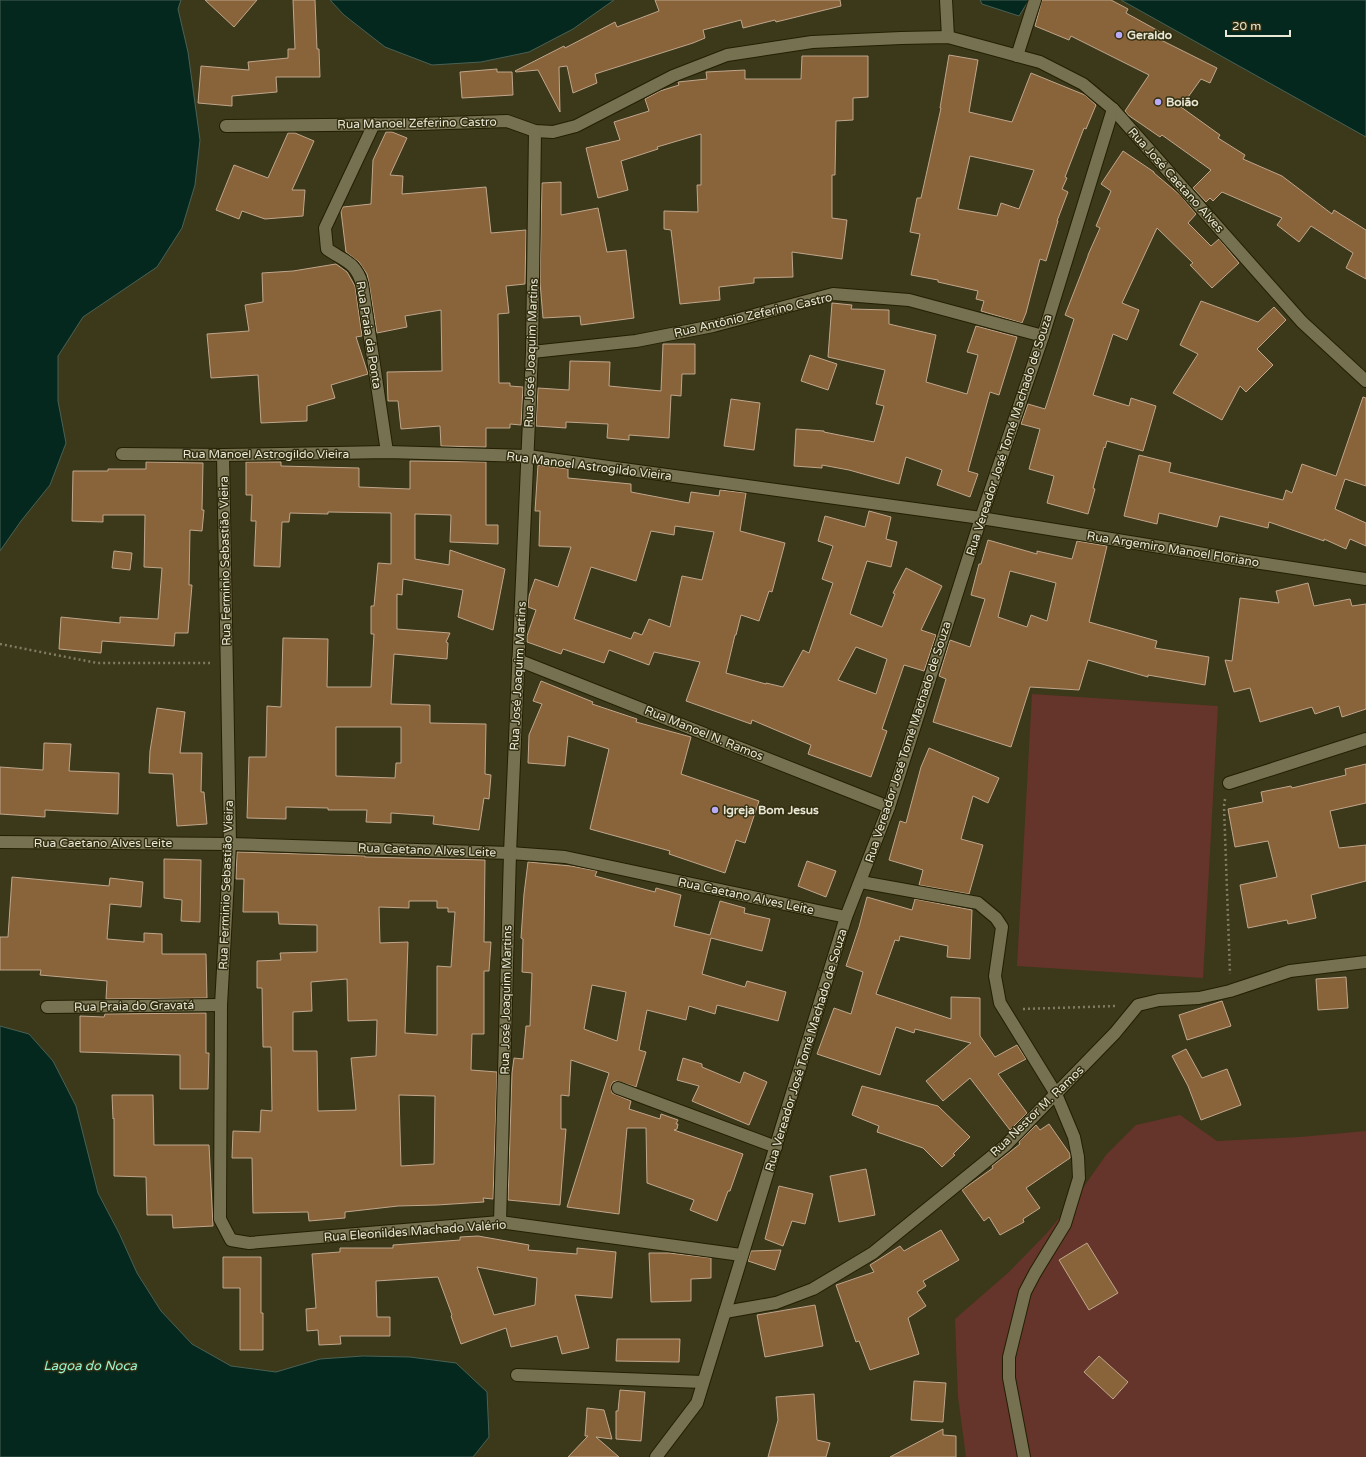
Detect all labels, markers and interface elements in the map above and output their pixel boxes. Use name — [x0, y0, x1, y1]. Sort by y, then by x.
scale bar — [1226, 12, 1290, 38]
text: 20 m — [1232, 19, 1261, 33]
place label: Geraldo — [1127, 28, 1172, 42]
marker: Geraldo — [1114, 30, 1124, 40]
place label: Boião — [1166, 95, 1199, 109]
marker: Boião — [1153, 97, 1163, 107]
street label: Rua Manoel Zeferino Castro — [337, 115, 497, 131]
street label: Rua José Caetano Alves — [1125, 125, 1227, 235]
street label: Rua José Joaquim Martins — [521, 278, 541, 428]
street label: Rua Praia da Ponta — [354, 280, 384, 390]
street label: Rua Antônio Zeferino Castro — [672, 290, 834, 340]
street label: Rua Vereador José Tomé Machado de Souza — [963, 313, 1055, 557]
street label: Rua Manoel Astrogildo Vieira — [183, 447, 349, 461]
street label: Rua Manoel Astrogildo Vieira — [506, 449, 672, 483]
street label: Rua Ferminio Sebastião Vieira — [217, 476, 233, 646]
street label: Rua Argemiro Manoel Floriano — [1086, 528, 1260, 570]
street label: Rua José Joaquim Martins — [507, 601, 529, 751]
street label: Rua Vereador José Tomé Machado de Souza — [862, 620, 954, 864]
street label: Rua Manoel N. Ramos — [643, 703, 766, 763]
street label: Rua Ferminio Sebastião Vieira — [216, 800, 236, 970]
place label: Igreja Bom Jesus — [723, 803, 819, 818]
marker: Igreja Bom Jesus — [710, 805, 720, 815]
street label: Rua Caetano Alves Leite — [34, 836, 172, 850]
street label: Rua Caetano Alves Leite — [358, 841, 497, 859]
street label: Rua Caetano Alves Leite — [677, 875, 815, 917]
street label: Rua José Joaquim Martins — [498, 925, 514, 1075]
street label: Rua Vereador José Tomé Machado de Souza — [762, 927, 850, 1173]
street label: Rua Praia do Gravatá — [74, 998, 194, 1014]
street label: Rua Nestor M. Ramos — [987, 1063, 1087, 1159]
street label: Rua Eleonildes Machado Valério — [323, 1218, 507, 1244]
water label: Lagoa do Noca — [43, 1358, 137, 1374]

